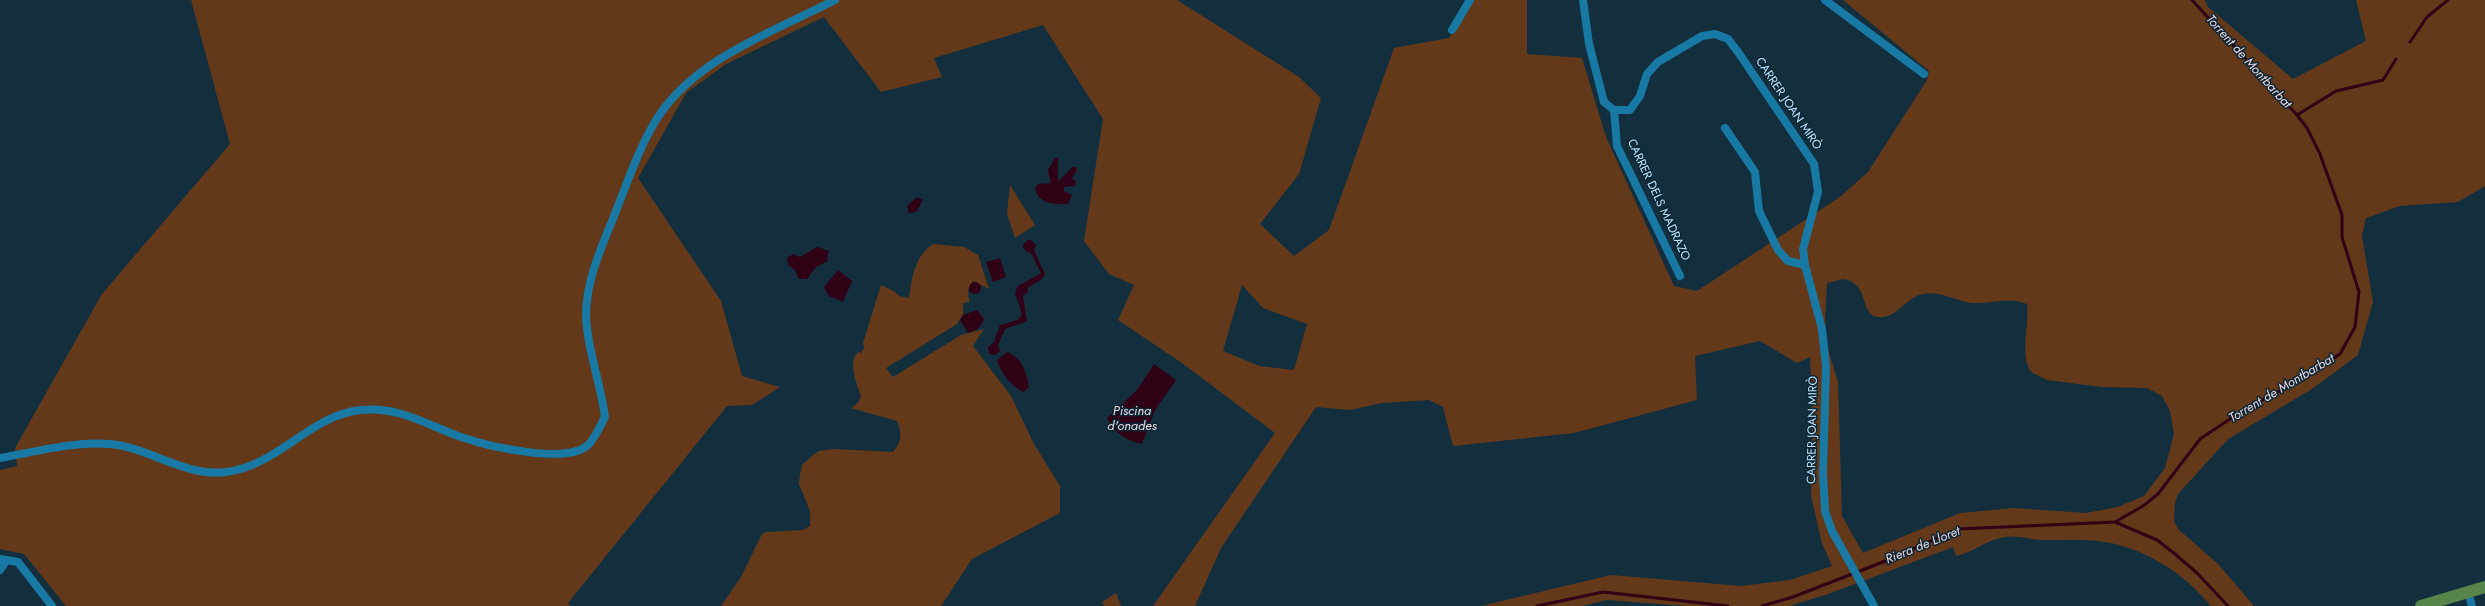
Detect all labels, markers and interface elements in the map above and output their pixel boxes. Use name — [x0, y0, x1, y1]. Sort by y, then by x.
water label: Torrent de Montbarbat — [2202, 12, 2294, 112]
street label: CARRER JOAN MIRÒ — [1752, 55, 1824, 153]
street label: CARRER DELS MADRAZO — [1623, 137, 1693, 263]
water label: Torrent de Montbarbat — [2226, 351, 2338, 427]
street label: CARRER JOAN MIRÒ — [1805, 376, 1821, 484]
water label: Piscina d'onades — [1107, 404, 1157, 435]
water label: Riera de Lloret — [1883, 524, 1963, 568]

